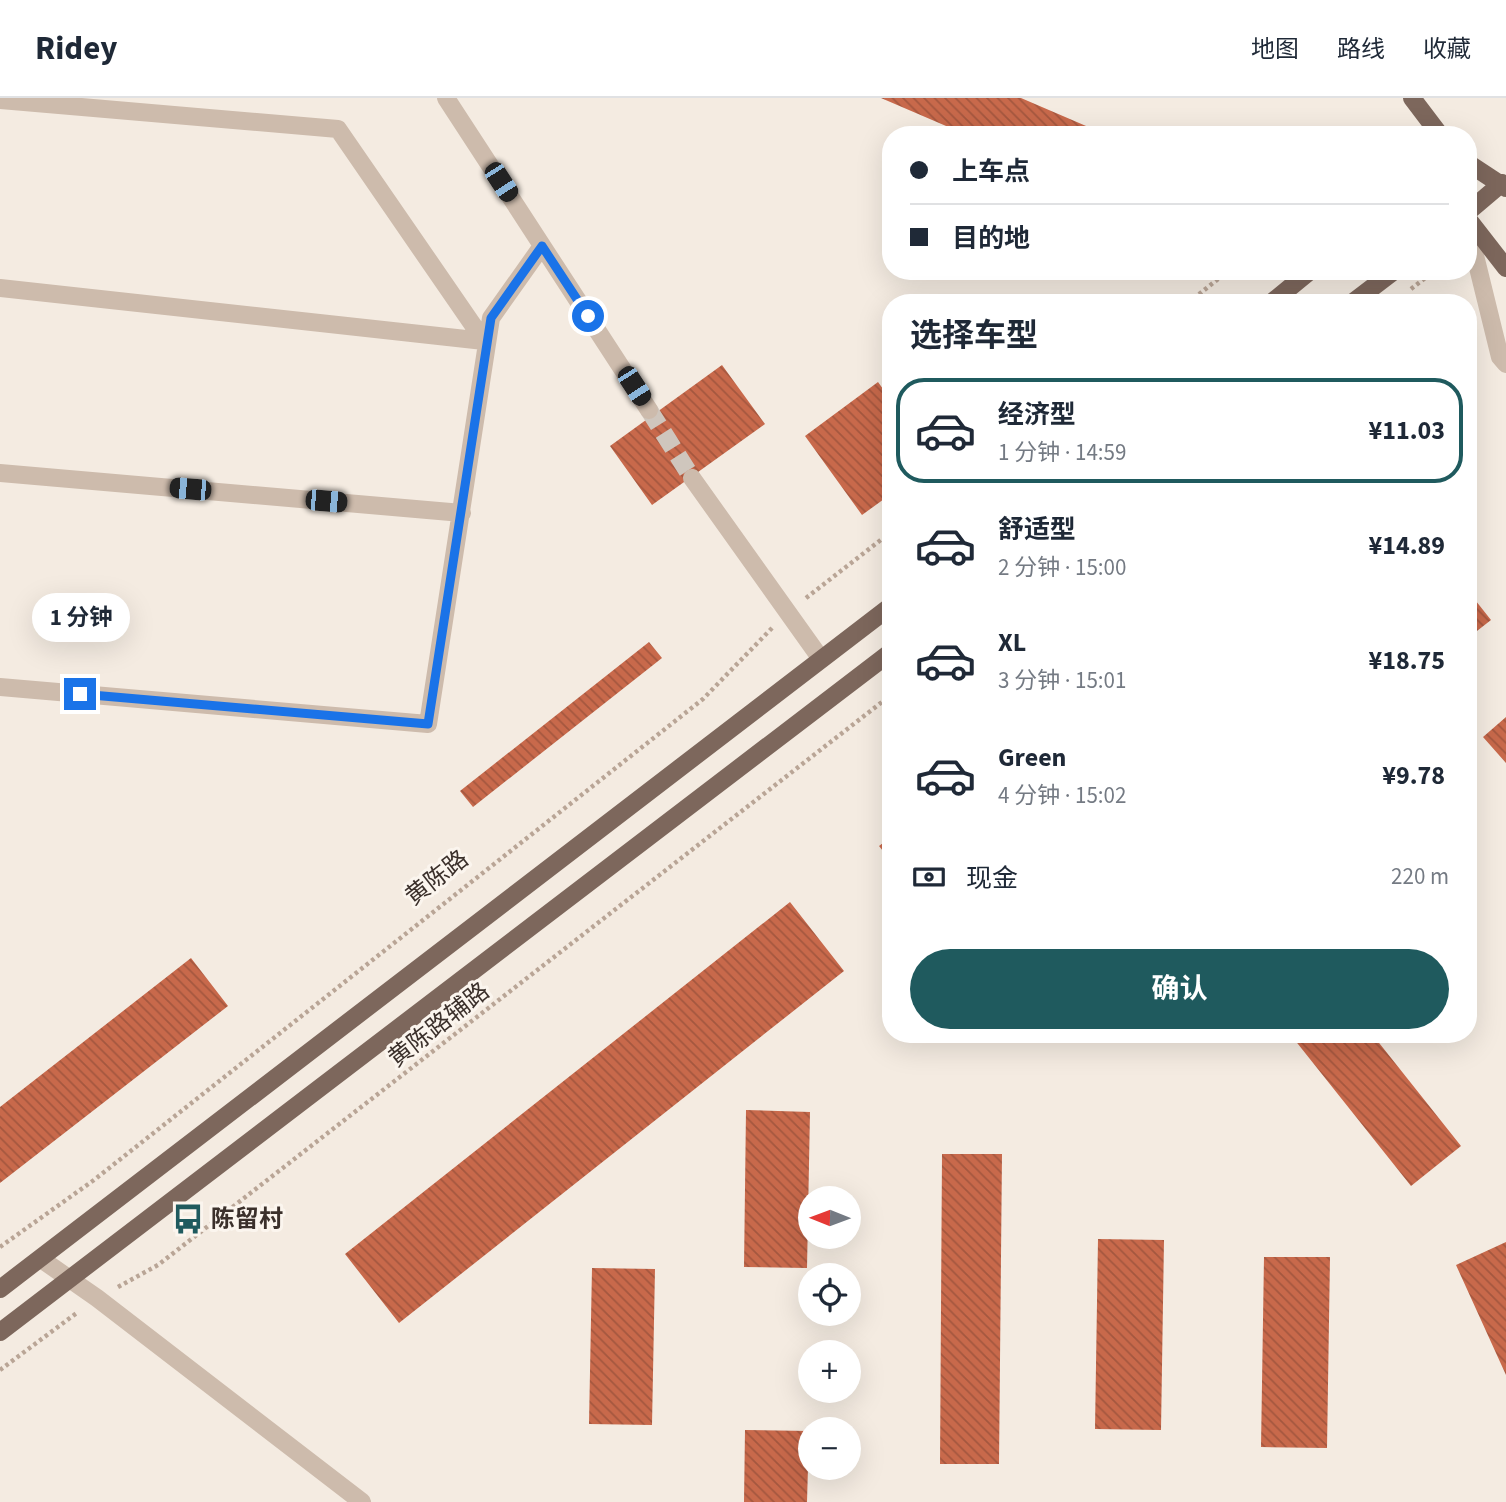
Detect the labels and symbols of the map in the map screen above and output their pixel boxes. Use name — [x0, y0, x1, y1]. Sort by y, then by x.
car — [481, 159, 522, 205]
route start — [572, 300, 604, 332]
car — [614, 363, 655, 409]
car — [169, 477, 212, 501]
car — [305, 489, 348, 513]
callout: 1 分钟 — [31, 592, 129, 642]
route end — [64, 678, 96, 710]
street label: 黄陈路 — [398, 842, 476, 914]
street label: 黄陈路辅路 — [381, 974, 497, 1076]
north arrow — [798, 1186, 861, 1250]
bus stop icon: 陈留村 — [171, 1202, 205, 1236]
place label: 陈留村 — [211, 1202, 283, 1237]

